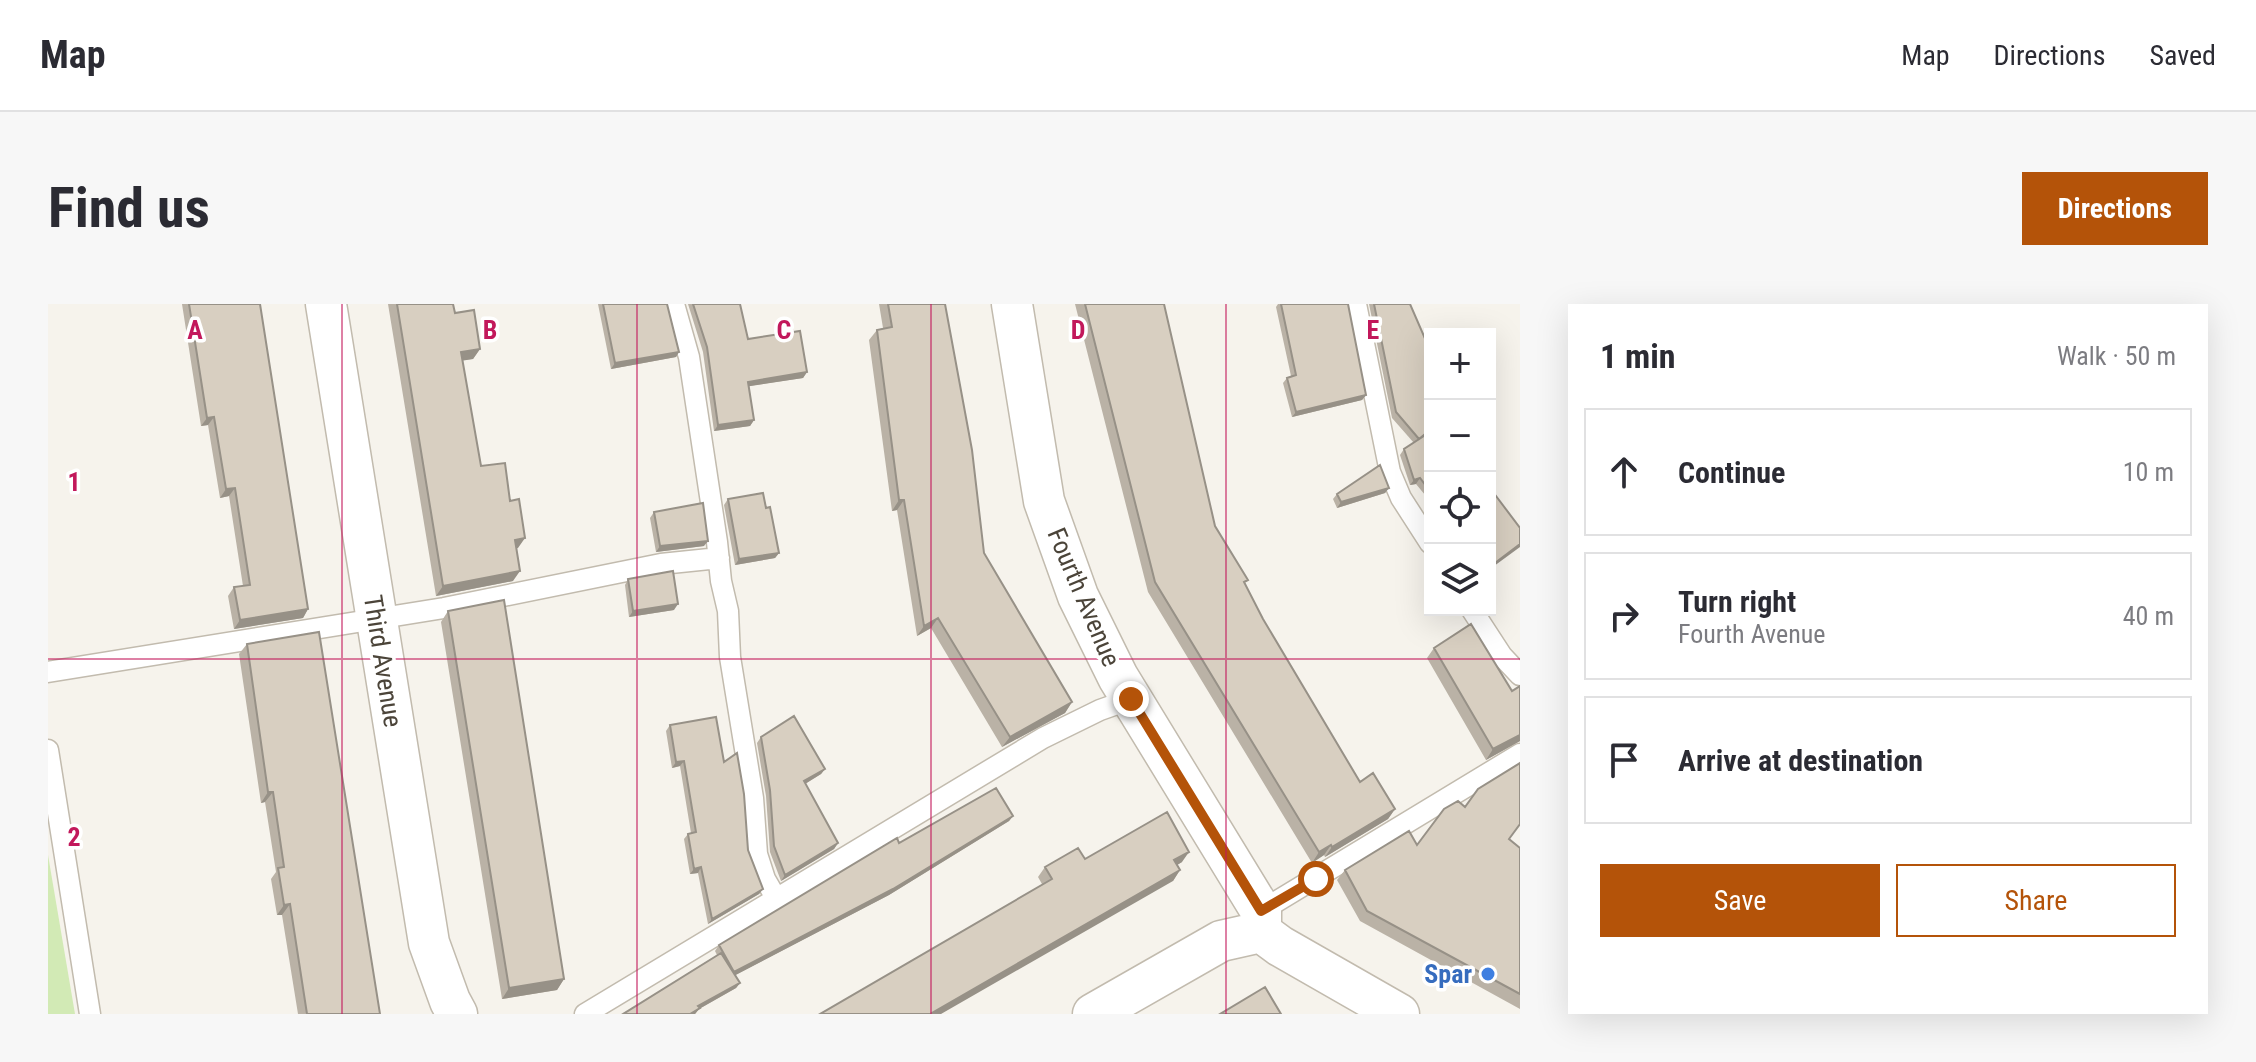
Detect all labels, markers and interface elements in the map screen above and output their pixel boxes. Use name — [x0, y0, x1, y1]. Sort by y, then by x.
text: Map — [40, 33, 106, 77]
text: Map — [1901, 39, 1950, 72]
text: Directions — [1994, 39, 2105, 72]
text: Saved — [2149, 39, 2216, 72]
button: Directions — [2022, 172, 2208, 245]
text: Find us — [48, 175, 210, 241]
text: A — [187, 315, 203, 345]
text: B — [483, 315, 497, 345]
text: C — [777, 315, 792, 345]
text: D — [1071, 315, 1085, 345]
text: E — [1367, 315, 1380, 345]
map controls — [1424, 328, 1496, 616]
button: + — [1424, 328, 1496, 400]
text: 1 min — [1600, 336, 1676, 376]
text: Walk · 50 m — [2057, 341, 2176, 371]
button: − — [1424, 400, 1496, 472]
icon: ahead — [1602, 450, 1646, 494]
text: Continue — [1678, 455, 1785, 490]
text: 10 m — [2123, 457, 2174, 487]
text: 1 — [67, 467, 81, 497]
button: locate — [1424, 472, 1496, 544]
street label: Fourth Avenue — [1041, 523, 1127, 671]
button: layers — [1424, 544, 1496, 616]
text: Turn right — [1678, 584, 1796, 619]
street label: Third Avenue — [358, 593, 408, 729]
icon: right — [1602, 594, 1646, 638]
text: 40 m — [2123, 601, 2174, 631]
text: Fourth Avenue — [1678, 619, 1825, 649]
route end — [1113, 681, 1149, 717]
icon: arrive — [1602, 738, 1646, 782]
text: Arrive at destination — [1678, 743, 1923, 778]
text: 2 — [67, 822, 81, 852]
route start — [1298, 861, 1334, 897]
button: Save — [1600, 864, 1880, 937]
button: Share — [1896, 864, 2176, 937]
place label: Spar — [1424, 959, 1472, 989]
marker: Spar — [1479, 965, 1497, 983]

